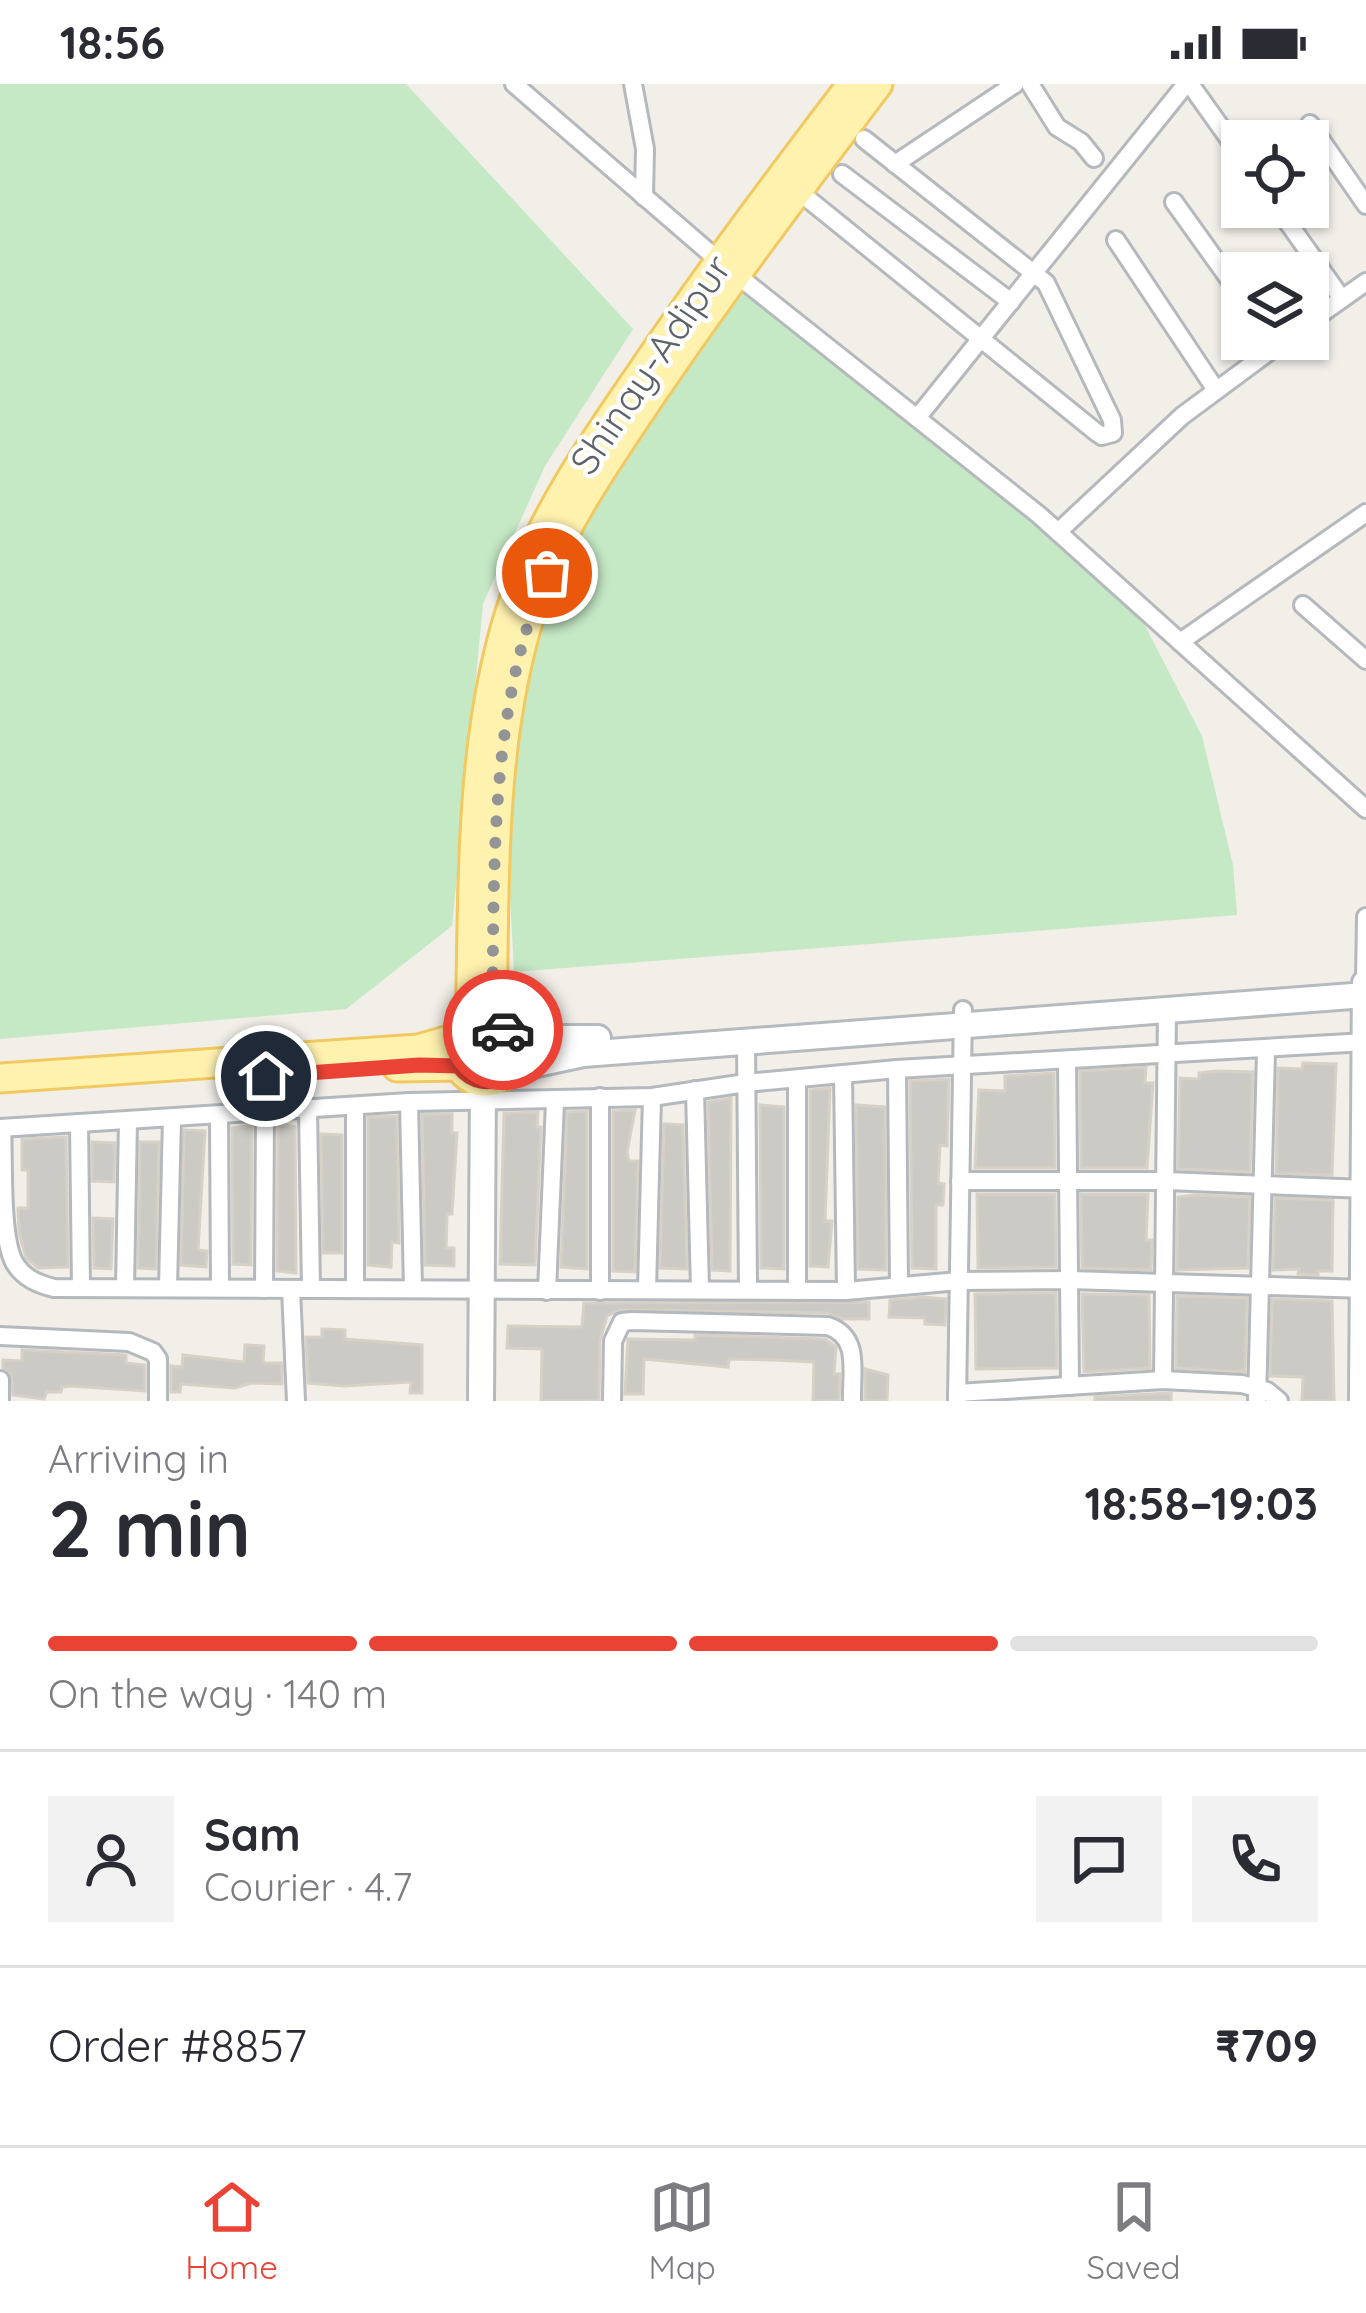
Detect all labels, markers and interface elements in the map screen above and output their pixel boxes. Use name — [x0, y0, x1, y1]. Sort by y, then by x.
text: 18:56 — [60, 14, 165, 70]
map controls — [1221, 120, 1329, 360]
button: locate — [1221, 120, 1329, 228]
street label: Shinay-Adipur — [559, 245, 741, 483]
button: layers — [1221, 252, 1329, 360]
pin — [496, 522, 598, 624]
icon: bag — [514, 540, 580, 606]
courier — [443, 970, 563, 1090]
icon: car — [470, 997, 536, 1063]
pin — [215, 1025, 317, 1127]
icon: home — [233, 1043, 299, 1109]
text: Arriving in — [48, 1434, 229, 1483]
text: 18:58–19:03 — [1084, 1475, 1318, 1531]
text: 2 min — [48, 1479, 251, 1577]
text: On the way · 140 m — [48, 1669, 387, 1718]
button: person — [48, 1796, 174, 1922]
button: chat — [1036, 1796, 1162, 1922]
button: phone — [1192, 1796, 1318, 1922]
text: Sam — [204, 1806, 301, 1862]
text: Courier · 4.7 — [204, 1862, 412, 1911]
text: Order #8857 — [48, 2017, 307, 2073]
text: ₹709 — [1215, 2017, 1318, 2073]
tab: Home — [185, 2174, 278, 2287]
tab: Map — [649, 2174, 716, 2287]
tab: Saved — [1087, 2174, 1181, 2287]

